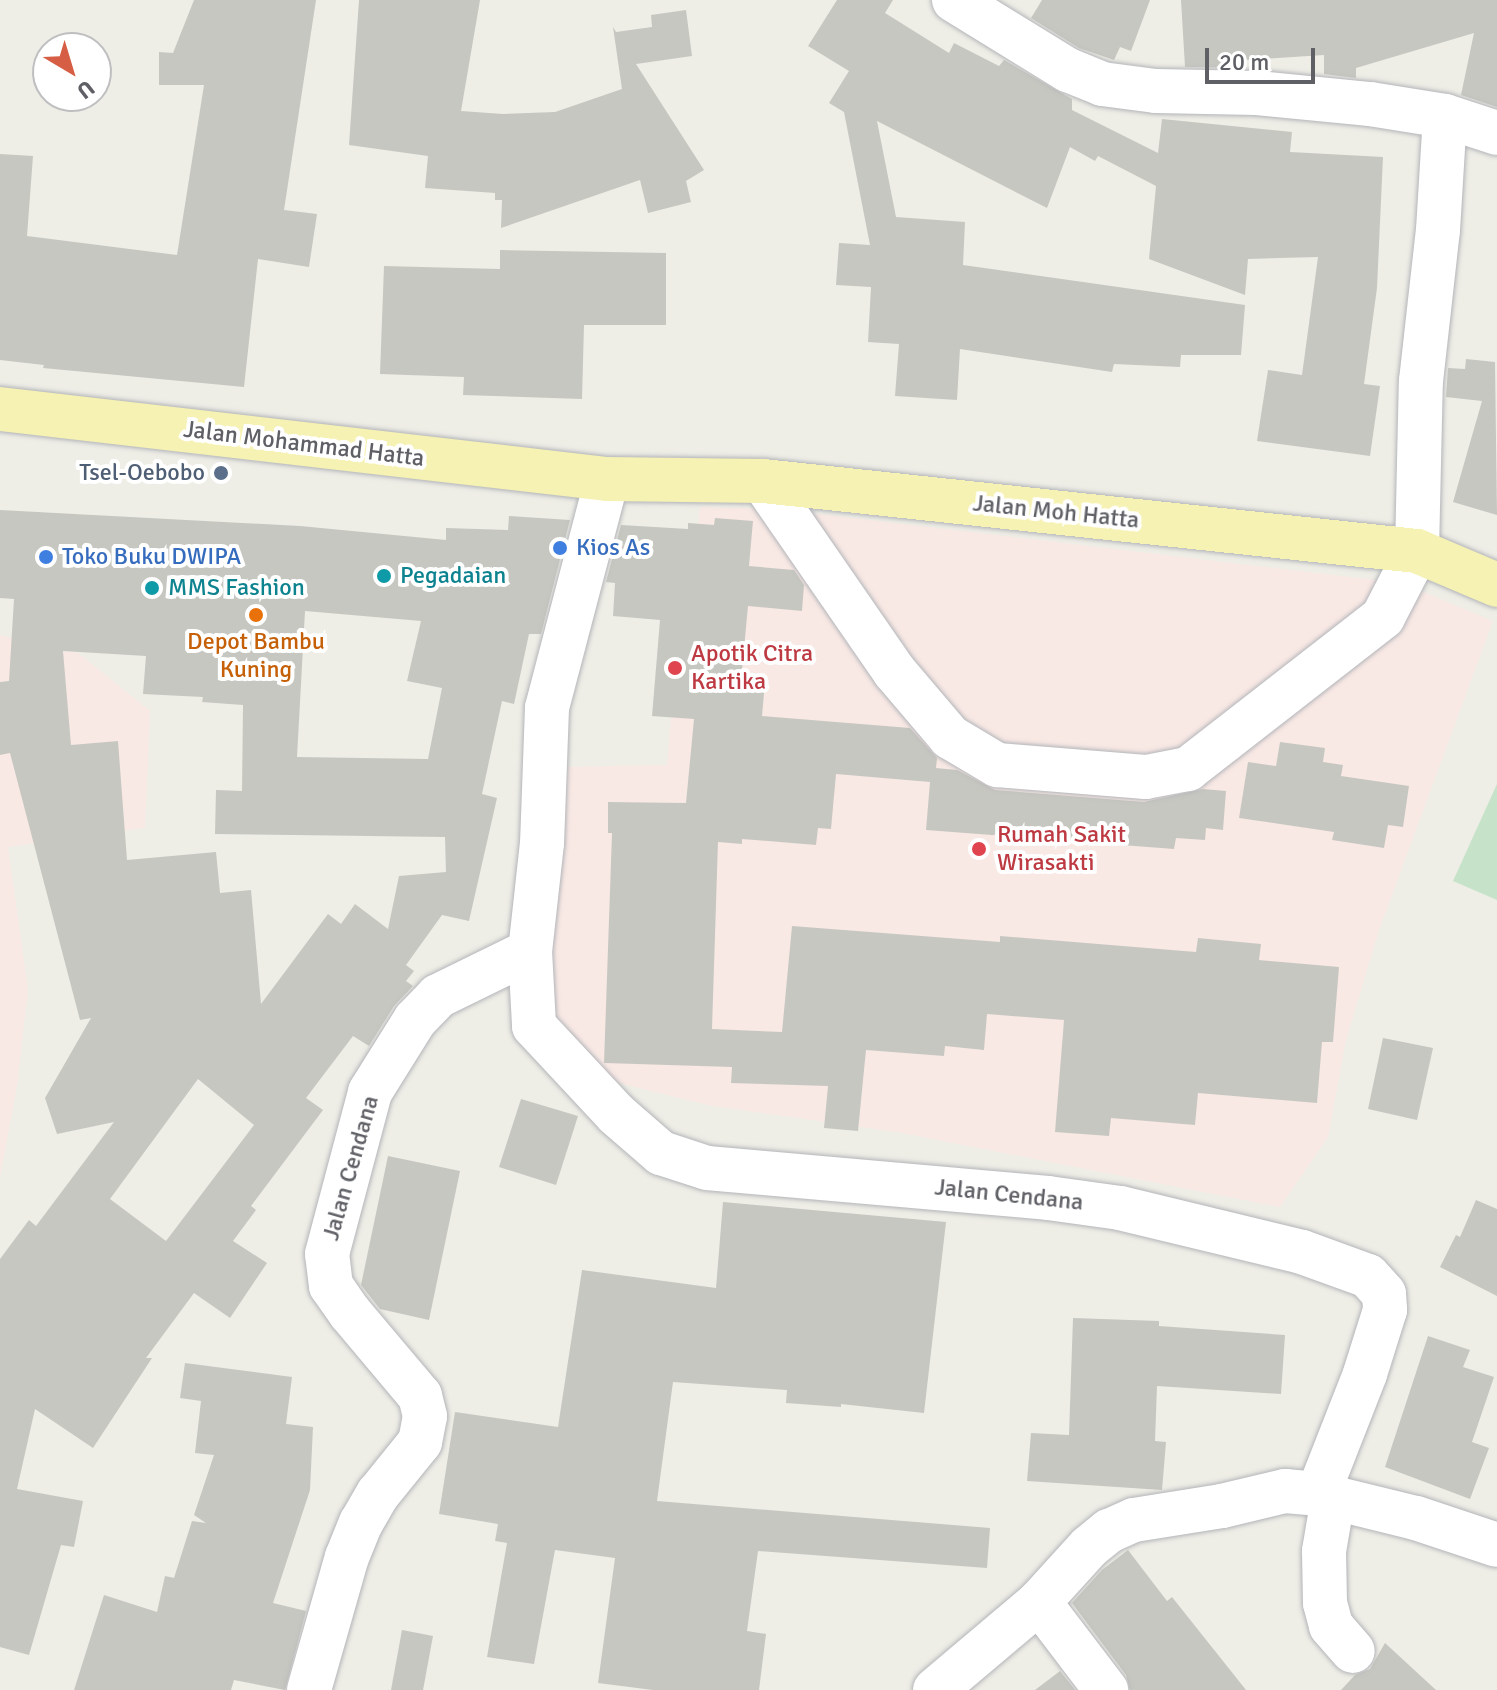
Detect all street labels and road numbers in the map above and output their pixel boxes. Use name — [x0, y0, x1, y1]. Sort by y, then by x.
street label: Jalan Mohammad Hatta — [182, 415, 426, 473]
street label: Jalan Moh Hatta — [971, 489, 1141, 535]
street label: Jalan Cendana — [317, 1092, 385, 1244]
street label: Jalan Cendana — [933, 1173, 1085, 1217]

